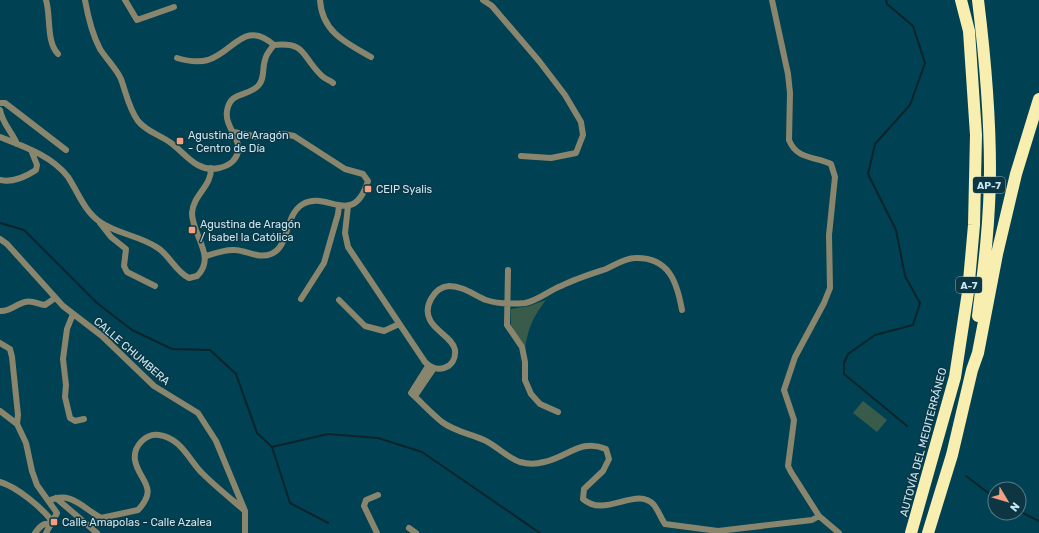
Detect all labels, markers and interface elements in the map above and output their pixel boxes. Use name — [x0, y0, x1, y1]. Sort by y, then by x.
place label: Agustina de Aragón - Centro de Día — [188, 129, 289, 155]
marker: Agustina de Aragón - Centro de Día — [175, 136, 185, 146]
road number: AP-7 — [973, 177, 1005, 193]
place label: CEIP Syalis — [376, 183, 433, 196]
marker: CEIP Syalis — [363, 184, 373, 194]
place label: Agustina de Aragón / Isabel la Católica — [200, 218, 301, 244]
marker: Agustina de Aragón / Isabel la Católica — [187, 225, 197, 235]
road number: A-7 — [956, 277, 982, 293]
street label: CALLE CHUMBERA — [91, 315, 173, 388]
street label: AUTOVÍA DEL MEDITERRÁNEO — [897, 366, 950, 518]
north arrow — [987, 481, 1027, 521]
text: N — [1007, 500, 1022, 514]
place label: Calle Amapolas - Calle Azalea — [62, 516, 212, 529]
marker: Calle Amapolas - Calle Azalea — [49, 517, 59, 527]

